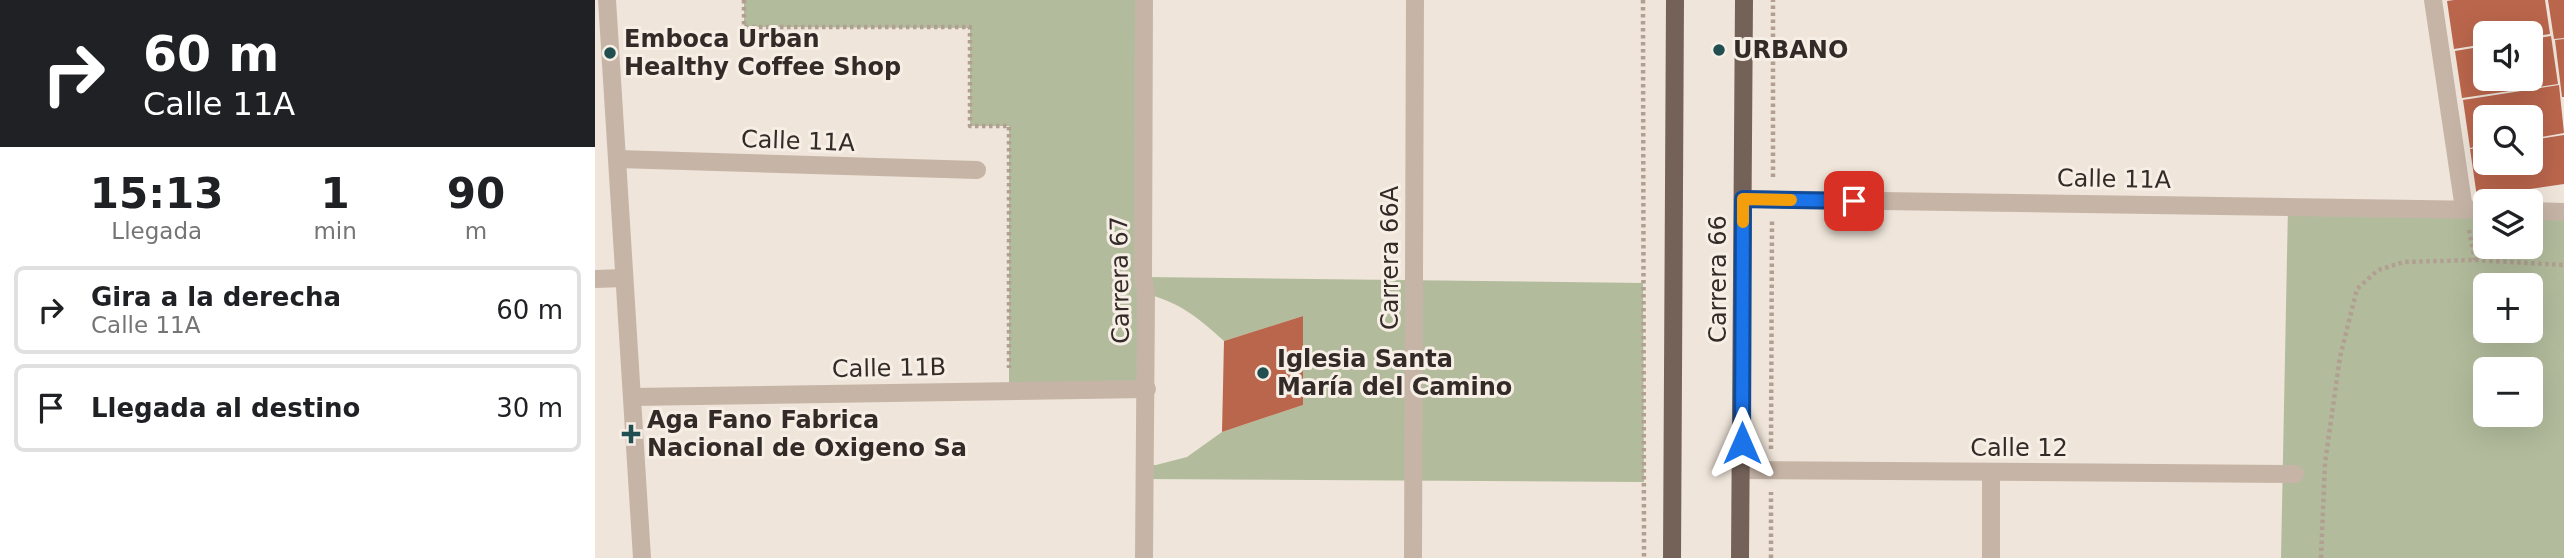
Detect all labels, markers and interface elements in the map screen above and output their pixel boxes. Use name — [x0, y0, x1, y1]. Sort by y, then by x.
map controls — [2473, 21, 2543, 427]
button: sound — [2473, 21, 2543, 91]
place label: Emboca Urban Healthy Coffee Shop — [624, 25, 901, 81]
text: 60 m — [143, 26, 279, 83]
icon: right — [28, 28, 119, 119]
place label: URBANO — [1733, 36, 1848, 64]
marker: URBANO — [1711, 42, 1727, 58]
marker: Emboca Urban Healthy Coffee Shop — [602, 45, 618, 61]
text: Calle 11A — [143, 85, 295, 123]
button: search — [2473, 105, 2543, 175]
street label: Calle 11A — [740, 125, 856, 157]
street label: Calle 11A — [2057, 164, 2172, 194]
text: 15:13 — [90, 169, 224, 218]
text: 1 — [320, 169, 350, 218]
text: 90 — [447, 169, 505, 218]
pin — [1824, 171, 1884, 231]
icon: arrive — [1835, 182, 1873, 220]
street label: Carrera 66A — [1376, 185, 1404, 330]
button: layers — [2473, 189, 2543, 259]
street label: Carrera 66 — [1704, 215, 1732, 343]
street label: Carrera 67 — [1105, 216, 1135, 344]
text: Llegada — [111, 218, 202, 244]
text: min — [313, 218, 357, 244]
text: m — [465, 218, 487, 244]
button: + — [2473, 273, 2543, 343]
text: Gira a la derecha — [91, 282, 341, 312]
icon: right — [32, 291, 70, 329]
text: 60 m — [496, 295, 563, 325]
text: Calle 11A — [91, 312, 200, 338]
place label: Iglesia Santa María del Camino — [1277, 345, 1512, 401]
street label: Calle 11B — [832, 353, 946, 383]
button: − — [2473, 357, 2543, 427]
marker: Iglesia Santa María del Camino — [1255, 365, 1271, 381]
icon: arrive — [32, 389, 70, 427]
text: Llegada al destino — [91, 393, 360, 423]
text: 30 m — [496, 393, 563, 423]
place label: Aga Fano Fabrica Nacional de Oxigeno Sa — [647, 406, 967, 462]
position arrow — [1705, 406, 1779, 480]
marker: Aga Fano Fabrica Nacional de Oxigeno Sa — [621, 424, 641, 444]
street label: Calle 12 — [1970, 434, 2068, 462]

